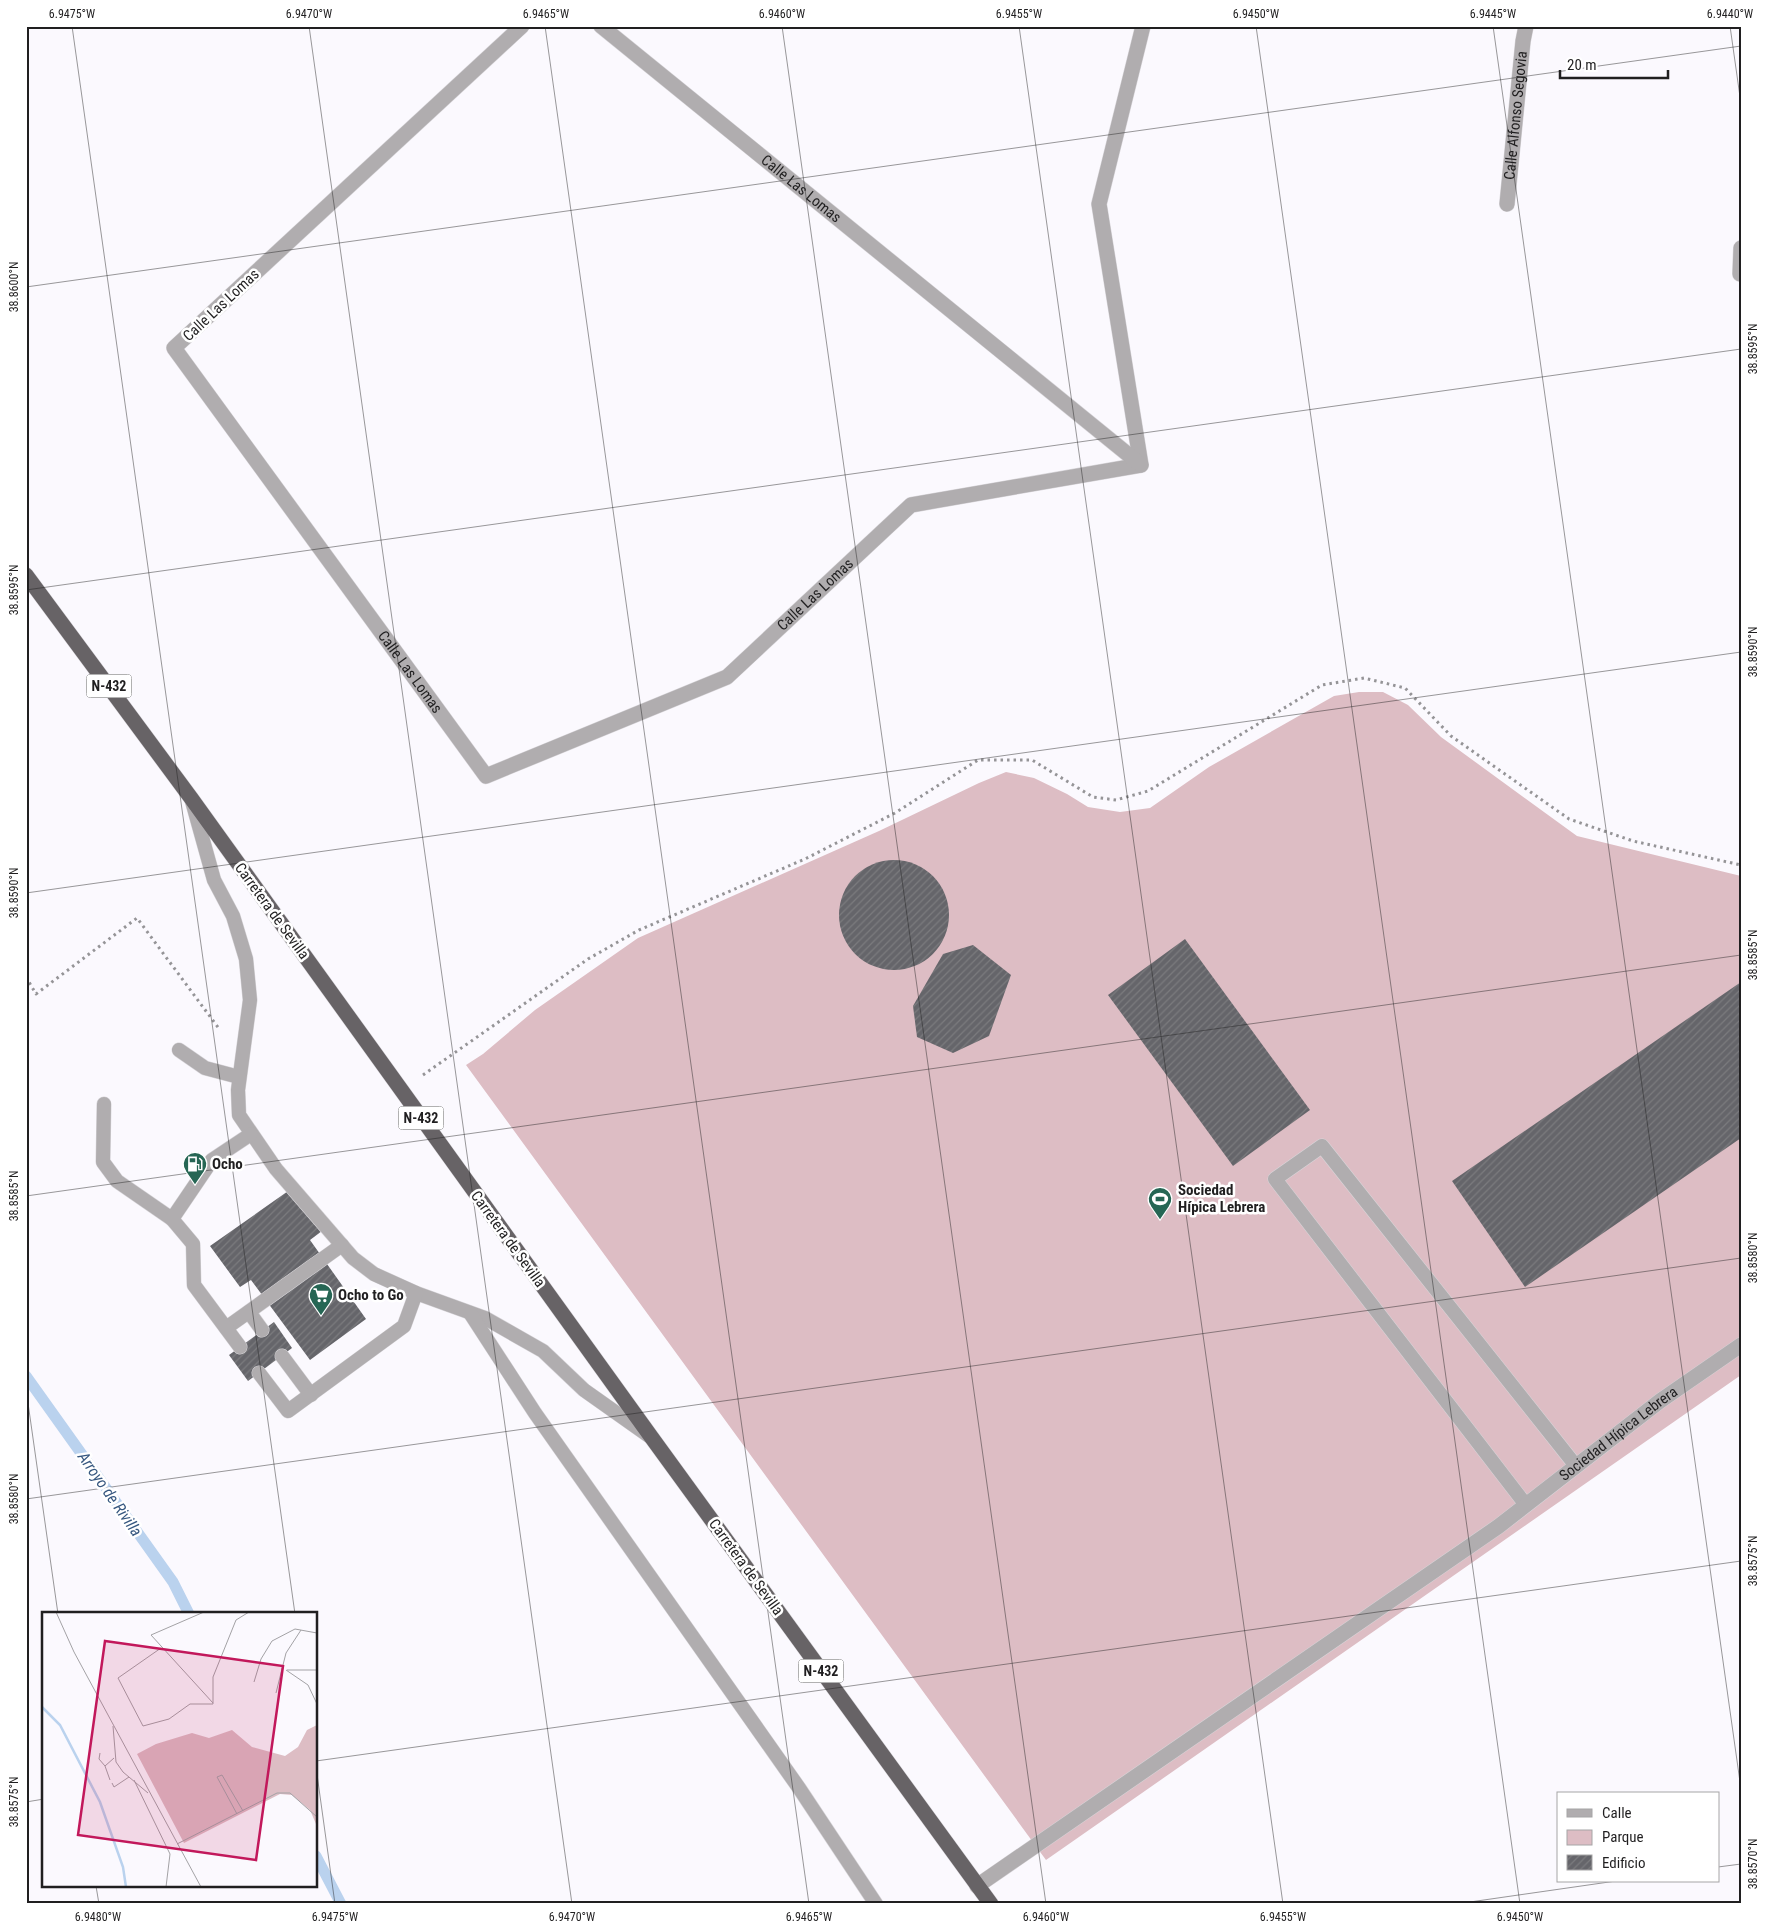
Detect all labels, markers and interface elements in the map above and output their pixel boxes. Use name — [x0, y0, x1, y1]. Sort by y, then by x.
text: 6.9475°W — [49, 7, 95, 21]
text: 6.9470°W — [286, 7, 332, 21]
text: 6.9465°W — [523, 7, 569, 21]
text: 6.9460°W — [759, 7, 805, 21]
text: 6.9455°W — [996, 7, 1042, 21]
text: 6.9450°W — [1233, 7, 1279, 21]
text: 6.9445°W — [1470, 7, 1516, 21]
text: 6.9440°W — [1707, 7, 1753, 21]
scale bar — [1560, 48, 1667, 80]
street label: Calle Alfonso Segovia — [1500, 50, 1531, 181]
text: 20 m — [1567, 56, 1597, 74]
street label: Calle Las Lomas — [758, 151, 845, 227]
text: 38.8600°N — [7, 262, 21, 312]
street label: Calle Las Lomas — [179, 265, 263, 345]
text: 38.8595°N — [1746, 324, 1760, 374]
street label: Calle Las Lomas — [773, 555, 857, 635]
text: 38.8595°N — [7, 565, 21, 615]
street label: Calle Las Lomas — [374, 627, 446, 717]
text: 38.8590°N — [1746, 627, 1760, 677]
road number: N-432 — [86, 674, 132, 698]
street label: Carretera de Sevilla — [231, 859, 313, 963]
text: 38.8590°N — [7, 868, 21, 918]
text: 38.8585°N — [1746, 930, 1760, 980]
road number: N-432 — [398, 1106, 444, 1130]
fuel station icon: Ocho — [182, 1151, 208, 1185]
place label: Ocho — [212, 1155, 243, 1173]
text: 38.8585°N — [7, 1171, 21, 1221]
place label: Sociedad Hípica Lebrera — [1178, 1181, 1265, 1216]
sports icon: Sociedad Hípica Lebrera — [1147, 1186, 1173, 1220]
street label: Carretera de Sevilla — [467, 1187, 549, 1291]
text: 38.8580°N — [1746, 1233, 1760, 1283]
supermarket icon: Ocho to Go — [308, 1282, 334, 1316]
place label: Ocho to Go — [338, 1286, 404, 1304]
street label: Sociedad Hípica Lebrera — [1556, 1383, 1681, 1485]
water label: Arroyo de Rivilla — [73, 1447, 146, 1540]
text: 38.8580°N — [7, 1474, 21, 1524]
street label: Carretera de Sevilla — [705, 1515, 787, 1619]
text: 38.8575°N — [1746, 1536, 1760, 1586]
inset map — [42, 1612, 318, 1888]
road number: N-432 — [798, 1660, 844, 1682]
text: 38.8575°N — [7, 1777, 21, 1827]
legend — [1557, 1792, 1720, 1882]
text: Calle — [1602, 1804, 1632, 1822]
text: Parque — [1602, 1828, 1644, 1846]
text: 38.8570°N — [1746, 1839, 1760, 1889]
text: Edificio — [1602, 1854, 1645, 1872]
text: 6.9480°W — [75, 1910, 121, 1924]
text: 6.9475°W — [312, 1910, 358, 1924]
text: 6.9470°W — [549, 1910, 595, 1924]
text: 6.9465°W — [786, 1910, 832, 1924]
text: 6.9460°W — [1023, 1910, 1069, 1924]
text: 6.9455°W — [1260, 1910, 1306, 1924]
text: 6.9450°W — [1497, 1910, 1543, 1924]

